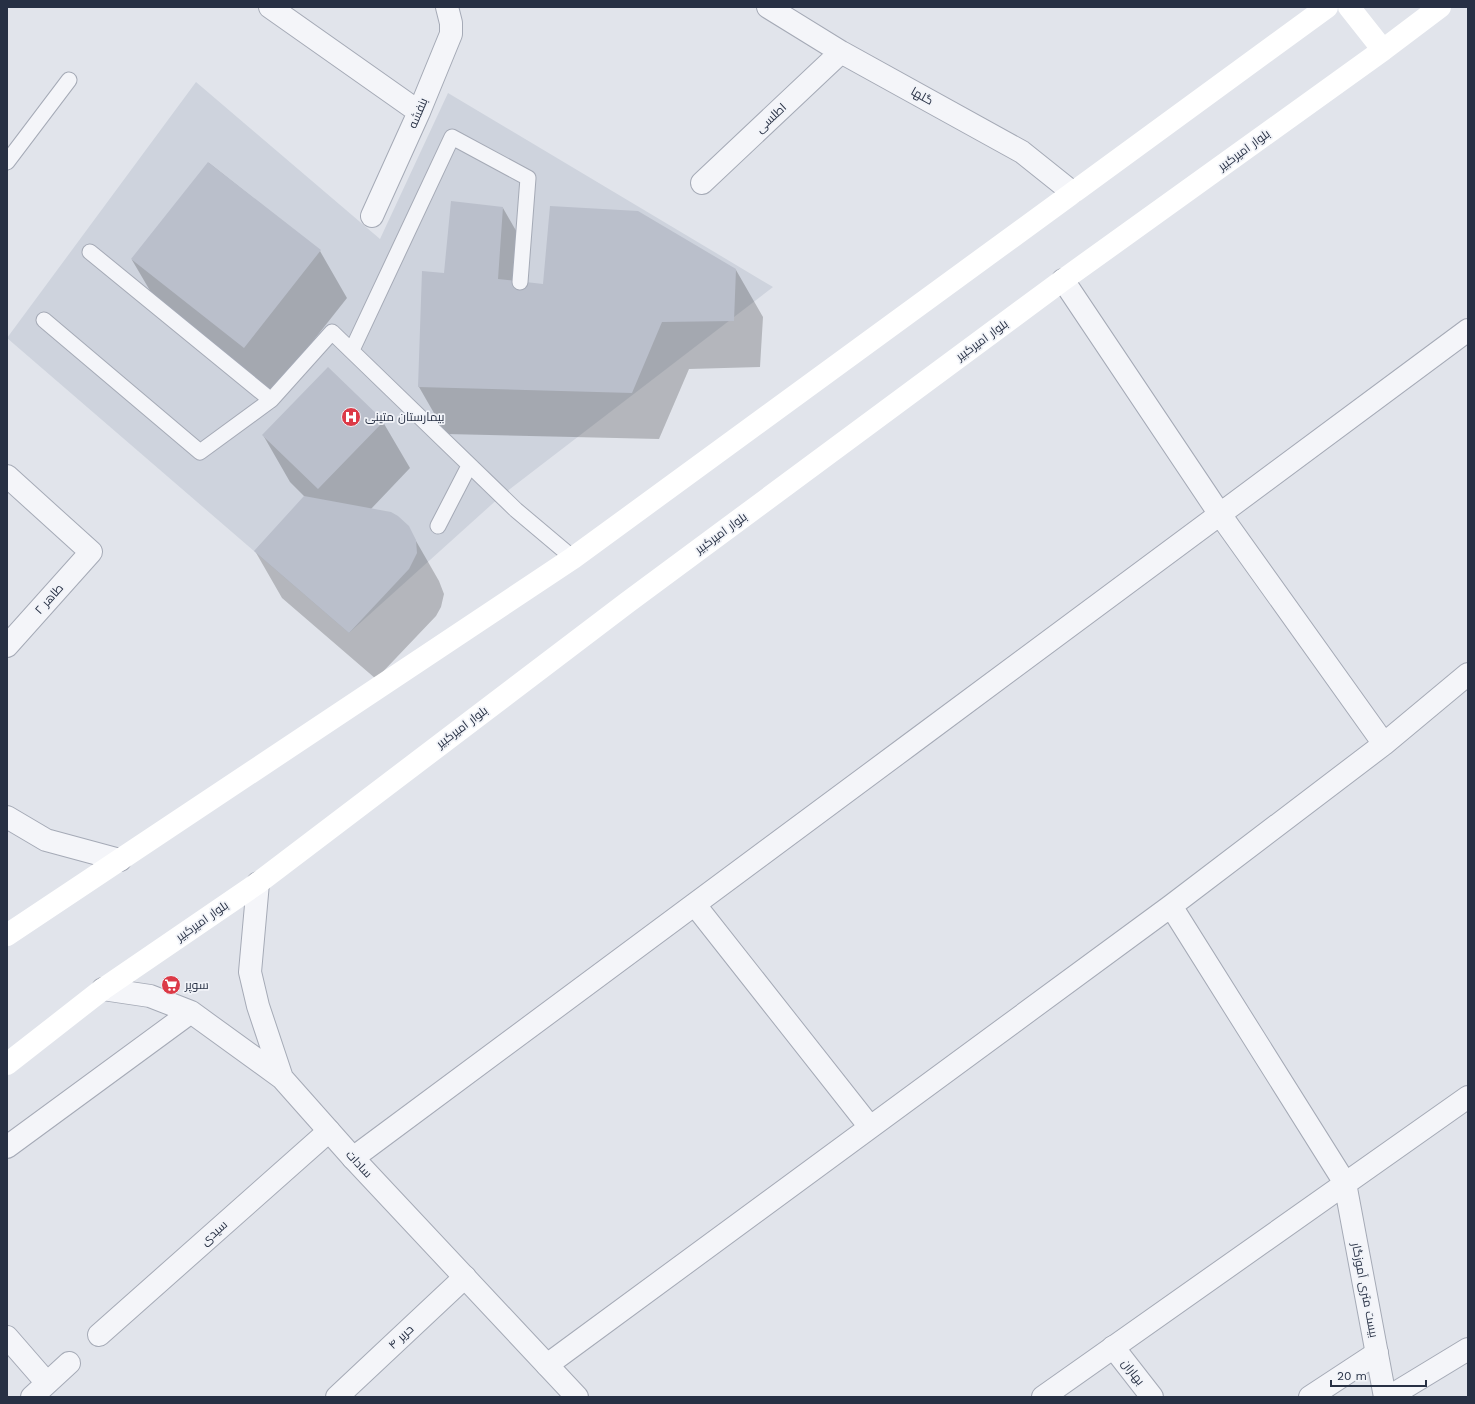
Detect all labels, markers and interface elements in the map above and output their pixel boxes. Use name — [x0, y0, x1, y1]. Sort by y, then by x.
street label: گلها — [908, 84, 936, 108]
street label: بنفشه — [405, 96, 431, 130]
street label: اطلسی — [753, 100, 789, 136]
street label: بلوار امیرکبیر — [1215, 127, 1273, 174]
street label: بلوار امیرکبیر — [953, 317, 1011, 364]
hospital icon: بیمارستان متینی — [340, 406, 362, 428]
place label: بیمارستان متینی — [365, 410, 445, 424]
street label: بلوار امیرکبیر — [692, 510, 750, 557]
street label: طاهر ۲ — [32, 581, 66, 617]
street label: بلوار امیرکبیر — [433, 703, 490, 751]
street label: بلوار امیرکبیر — [172, 898, 231, 945]
supermarket icon: سوپر — [160, 974, 182, 996]
place label: سوپر — [184, 978, 209, 994]
street label: سادات — [343, 1148, 375, 1181]
street label: سیدی — [198, 1218, 230, 1248]
street label: بیست متری آموزگار — [1349, 1240, 1381, 1339]
street label: حریر ۴ — [386, 1322, 416, 1352]
street label: بهاران — [1119, 1356, 1147, 1388]
scale bar — [1331, 1362, 1426, 1388]
text: 20 m — [1337, 1369, 1367, 1383]

